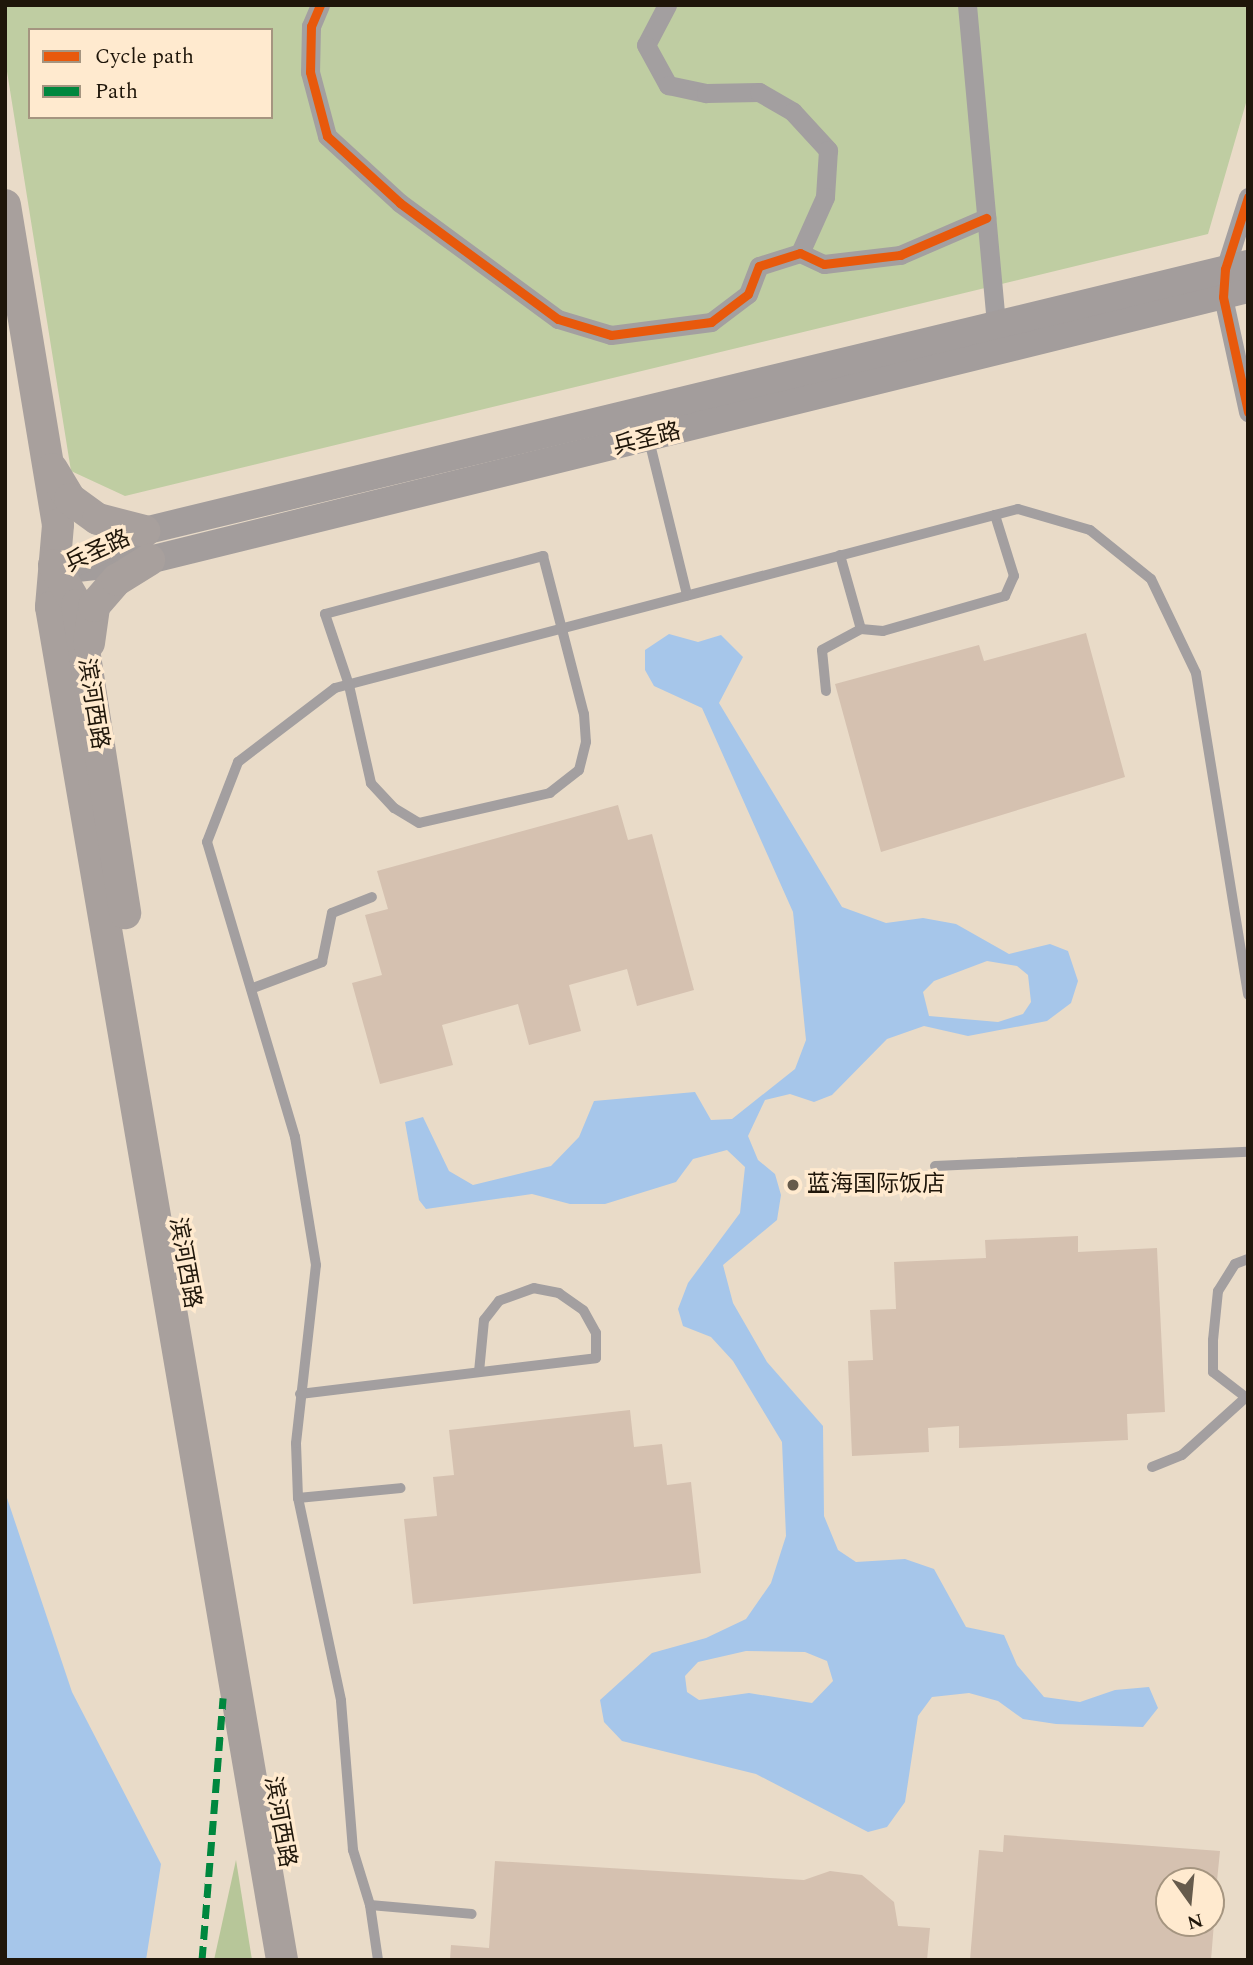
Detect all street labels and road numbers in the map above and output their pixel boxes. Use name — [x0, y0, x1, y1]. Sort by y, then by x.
street label: 兵圣路 — [610, 418, 684, 462]
street label: 兵圣路 — [61, 525, 135, 579]
street label: 滨河西路 — [71, 656, 113, 752]
street label: 滨河西路 — [162, 1215, 206, 1311]
street label: 滨河西路 — [257, 1774, 301, 1870]

